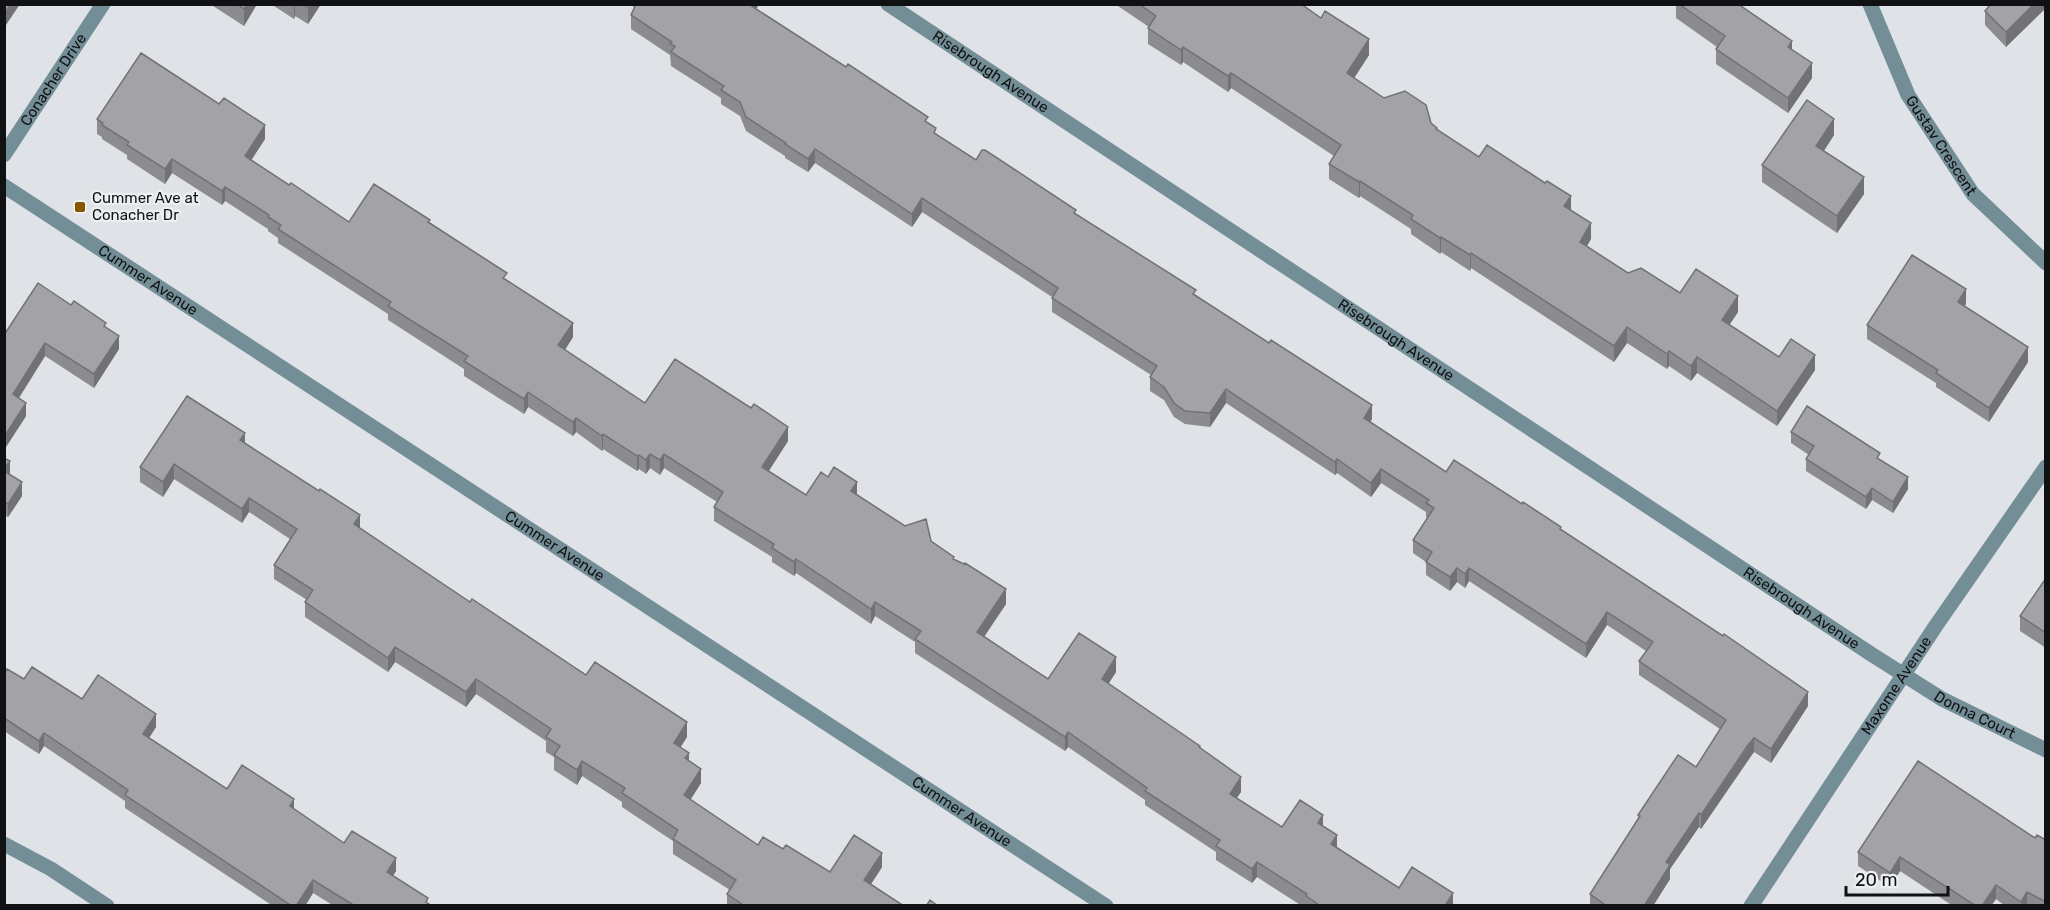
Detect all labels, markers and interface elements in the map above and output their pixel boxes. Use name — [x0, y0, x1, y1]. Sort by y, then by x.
street label: Risebrough Avenue — [929, 27, 1052, 117]
street label: Conacher Drive — [16, 30, 90, 129]
street label: Gustav Crescent — [1902, 92, 1980, 199]
place label: Cummer Ave at Conacher Dr — [92, 189, 199, 224]
marker: Cummer Ave at Conacher Dr — [73, 200, 87, 214]
street label: Cummer Avenue — [95, 241, 201, 319]
street label: Risebrough Avenue — [1334, 295, 1458, 385]
street label: Cummer Avenue — [502, 507, 608, 585]
street label: Risebrough Avenue — [1740, 563, 1863, 653]
street label: Maxome Avenue — [1857, 633, 1935, 738]
street label: Donna Court — [1931, 687, 2018, 743]
street label: Cummer Avenue — [908, 773, 1015, 851]
scale bar — [1846, 859, 1948, 897]
text: 20 m — [1855, 869, 1897, 891]

